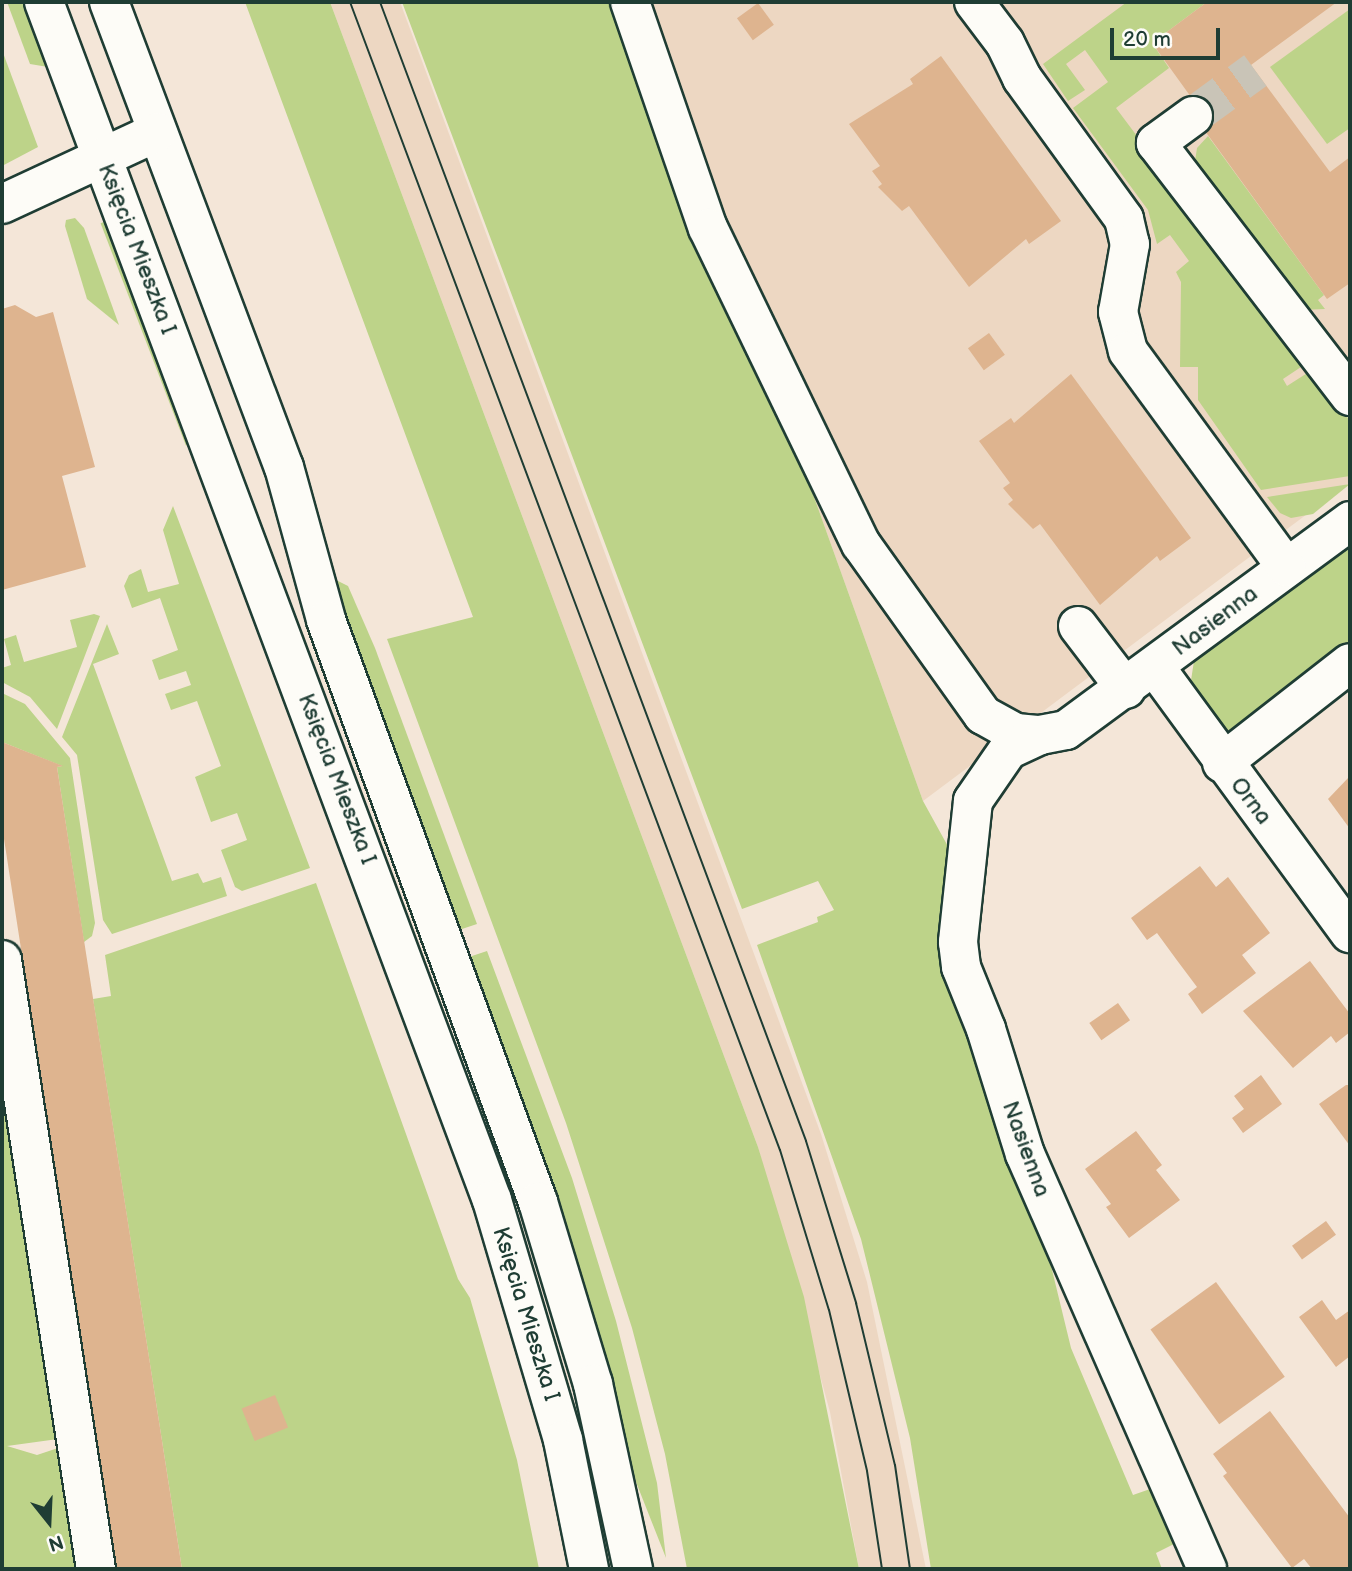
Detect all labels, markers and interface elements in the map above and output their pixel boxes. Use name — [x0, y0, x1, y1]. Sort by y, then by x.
scale bar — [1114, 14, 1224, 58]
text: 20 m — [1123, 27, 1171, 52]
street label: Księcia Mieszka I — [92, 160, 182, 338]
street label: Nasienna — [1167, 580, 1263, 662]
street label: Księcia Mieszka I — [292, 690, 382, 868]
street label: Orna — [1224, 772, 1278, 830]
street label: Nasienna — [996, 1097, 1056, 1201]
street label: Księcia Mieszka I — [486, 1224, 566, 1404]
north arrow — [14, 1487, 84, 1557]
text: N — [45, 1529, 66, 1556]

